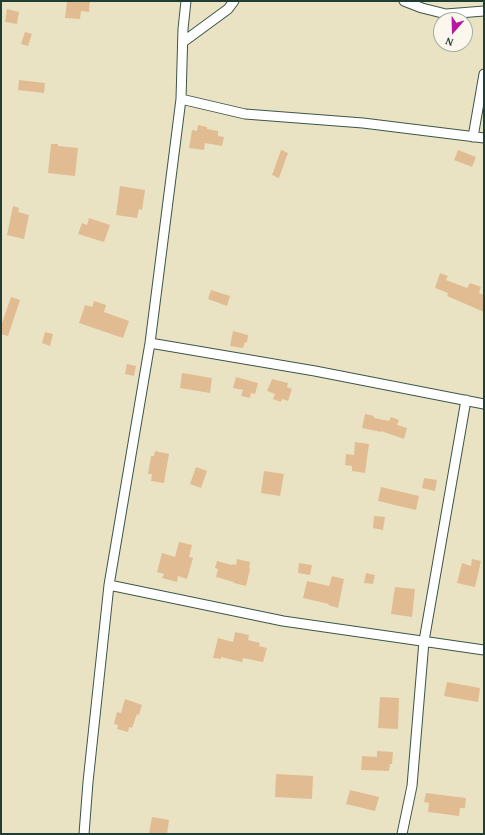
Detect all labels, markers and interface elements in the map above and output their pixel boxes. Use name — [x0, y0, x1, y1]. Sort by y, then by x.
north arrow — [433, 12, 473, 52]
text: N — [443, 34, 455, 51]

